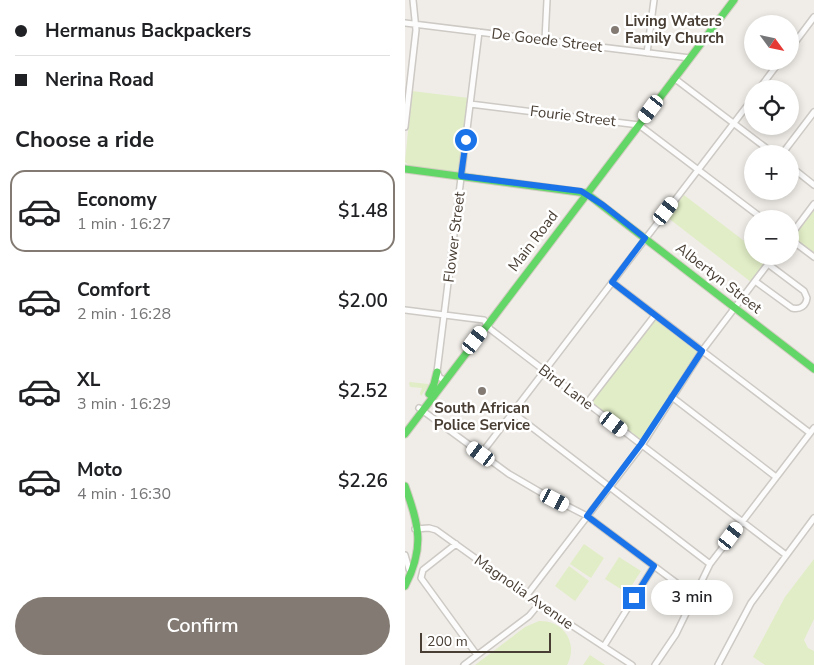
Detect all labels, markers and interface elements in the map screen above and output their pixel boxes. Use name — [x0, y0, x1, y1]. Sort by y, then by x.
place label: Living Waters Family Church — [625, 11, 724, 48]
north arrow — [744, 15, 799, 70]
map controls — [744, 15, 799, 265]
text: Hermanus Backpackers — [45, 18, 251, 44]
street label: De Goede Street — [490, 23, 604, 57]
marker: Living Waters Family Church — [609, 24, 621, 36]
text: Nerina Road — [45, 67, 154, 93]
button: locate — [744, 80, 799, 135]
car — [635, 93, 666, 125]
street label: Fourie Street — [529, 101, 618, 131]
text: Choose a ride — [15, 125, 154, 155]
route start — [455, 129, 477, 151]
button: + — [744, 145, 799, 200]
text: Economy — [77, 187, 157, 213]
icon: car — [17, 189, 62, 234]
street label: Flower Street — [439, 190, 470, 284]
car — [650, 195, 681, 227]
text: $1.48 — [338, 198, 388, 224]
street label: Main Road — [503, 206, 563, 276]
button: − — [744, 210, 799, 265]
text: 1 min · 16:27 — [77, 213, 171, 235]
street label: Albertyn Street — [672, 238, 767, 318]
text: Comfort — [77, 277, 150, 303]
icon: car — [17, 279, 62, 324]
text: $2.00 — [338, 288, 388, 314]
text: 2 min · 16:28 — [77, 303, 171, 325]
car — [459, 324, 490, 356]
street label: Bird Lane — [534, 360, 598, 414]
text: XL — [77, 367, 100, 393]
icon: car — [17, 369, 62, 414]
text: $2.52 — [338, 378, 388, 404]
marker: South African Police Service — [476, 385, 488, 397]
text: 3 min · 16:29 — [77, 393, 171, 415]
place label: South African Police Service — [434, 398, 530, 435]
car — [597, 409, 630, 439]
car — [464, 439, 497, 469]
text: Moto — [77, 457, 123, 483]
icon: car — [17, 459, 62, 504]
text: $2.26 — [338, 468, 388, 494]
text: 4 min · 16:30 — [77, 483, 171, 505]
car — [538, 487, 571, 513]
car — [715, 520, 746, 552]
street label: Magnolia Avenue — [470, 550, 578, 634]
callout: 3 min — [651, 580, 734, 616]
text: 3 min — [672, 586, 712, 608]
route end — [623, 587, 645, 609]
button: Confirm — [15, 597, 390, 655]
scale bar — [420, 630, 551, 653]
text: 200 m — [427, 632, 468, 651]

